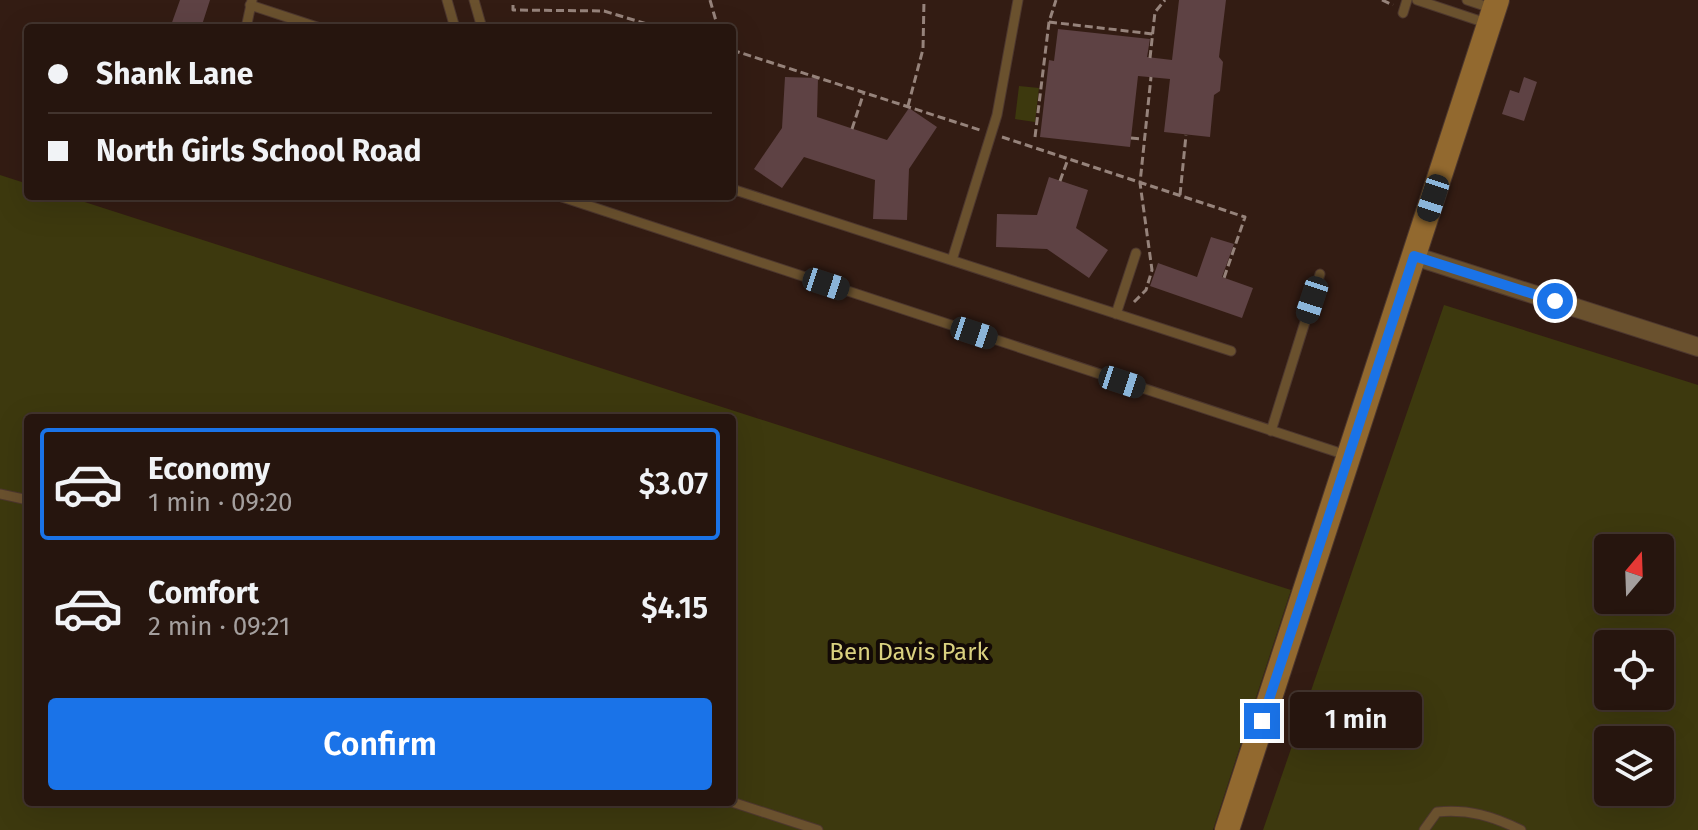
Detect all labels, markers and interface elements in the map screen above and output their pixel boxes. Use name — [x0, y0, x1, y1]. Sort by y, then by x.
text: Shank Lane — [96, 56, 253, 92]
text: North Girls School Road — [96, 133, 421, 169]
car — [1414, 171, 1452, 225]
car — [799, 265, 853, 303]
car — [1293, 273, 1331, 327]
route start — [1537, 283, 1573, 319]
car — [947, 314, 1001, 352]
car — [1095, 363, 1149, 401]
icon: car — [52, 448, 124, 520]
text: Economy — [148, 451, 270, 487]
text: $3.07 — [639, 466, 708, 502]
text: 1 min · 09:20 — [148, 487, 293, 518]
north arrow — [1594, 534, 1674, 614]
map controls — [1594, 534, 1674, 806]
icon: car — [52, 572, 124, 644]
text: Comfort — [148, 575, 259, 611]
text: $4.15 — [641, 590, 708, 626]
text: 2 min · 09:21 — [148, 611, 290, 642]
button: locate — [1594, 630, 1674, 710]
park label: Ben Davis Park — [829, 638, 989, 666]
callout: 1 min — [1290, 693, 1422, 749]
button: Confirm — [48, 698, 712, 790]
route end — [1244, 703, 1280, 739]
text: 1 min — [1325, 704, 1387, 735]
button: layers — [1594, 726, 1674, 806]

